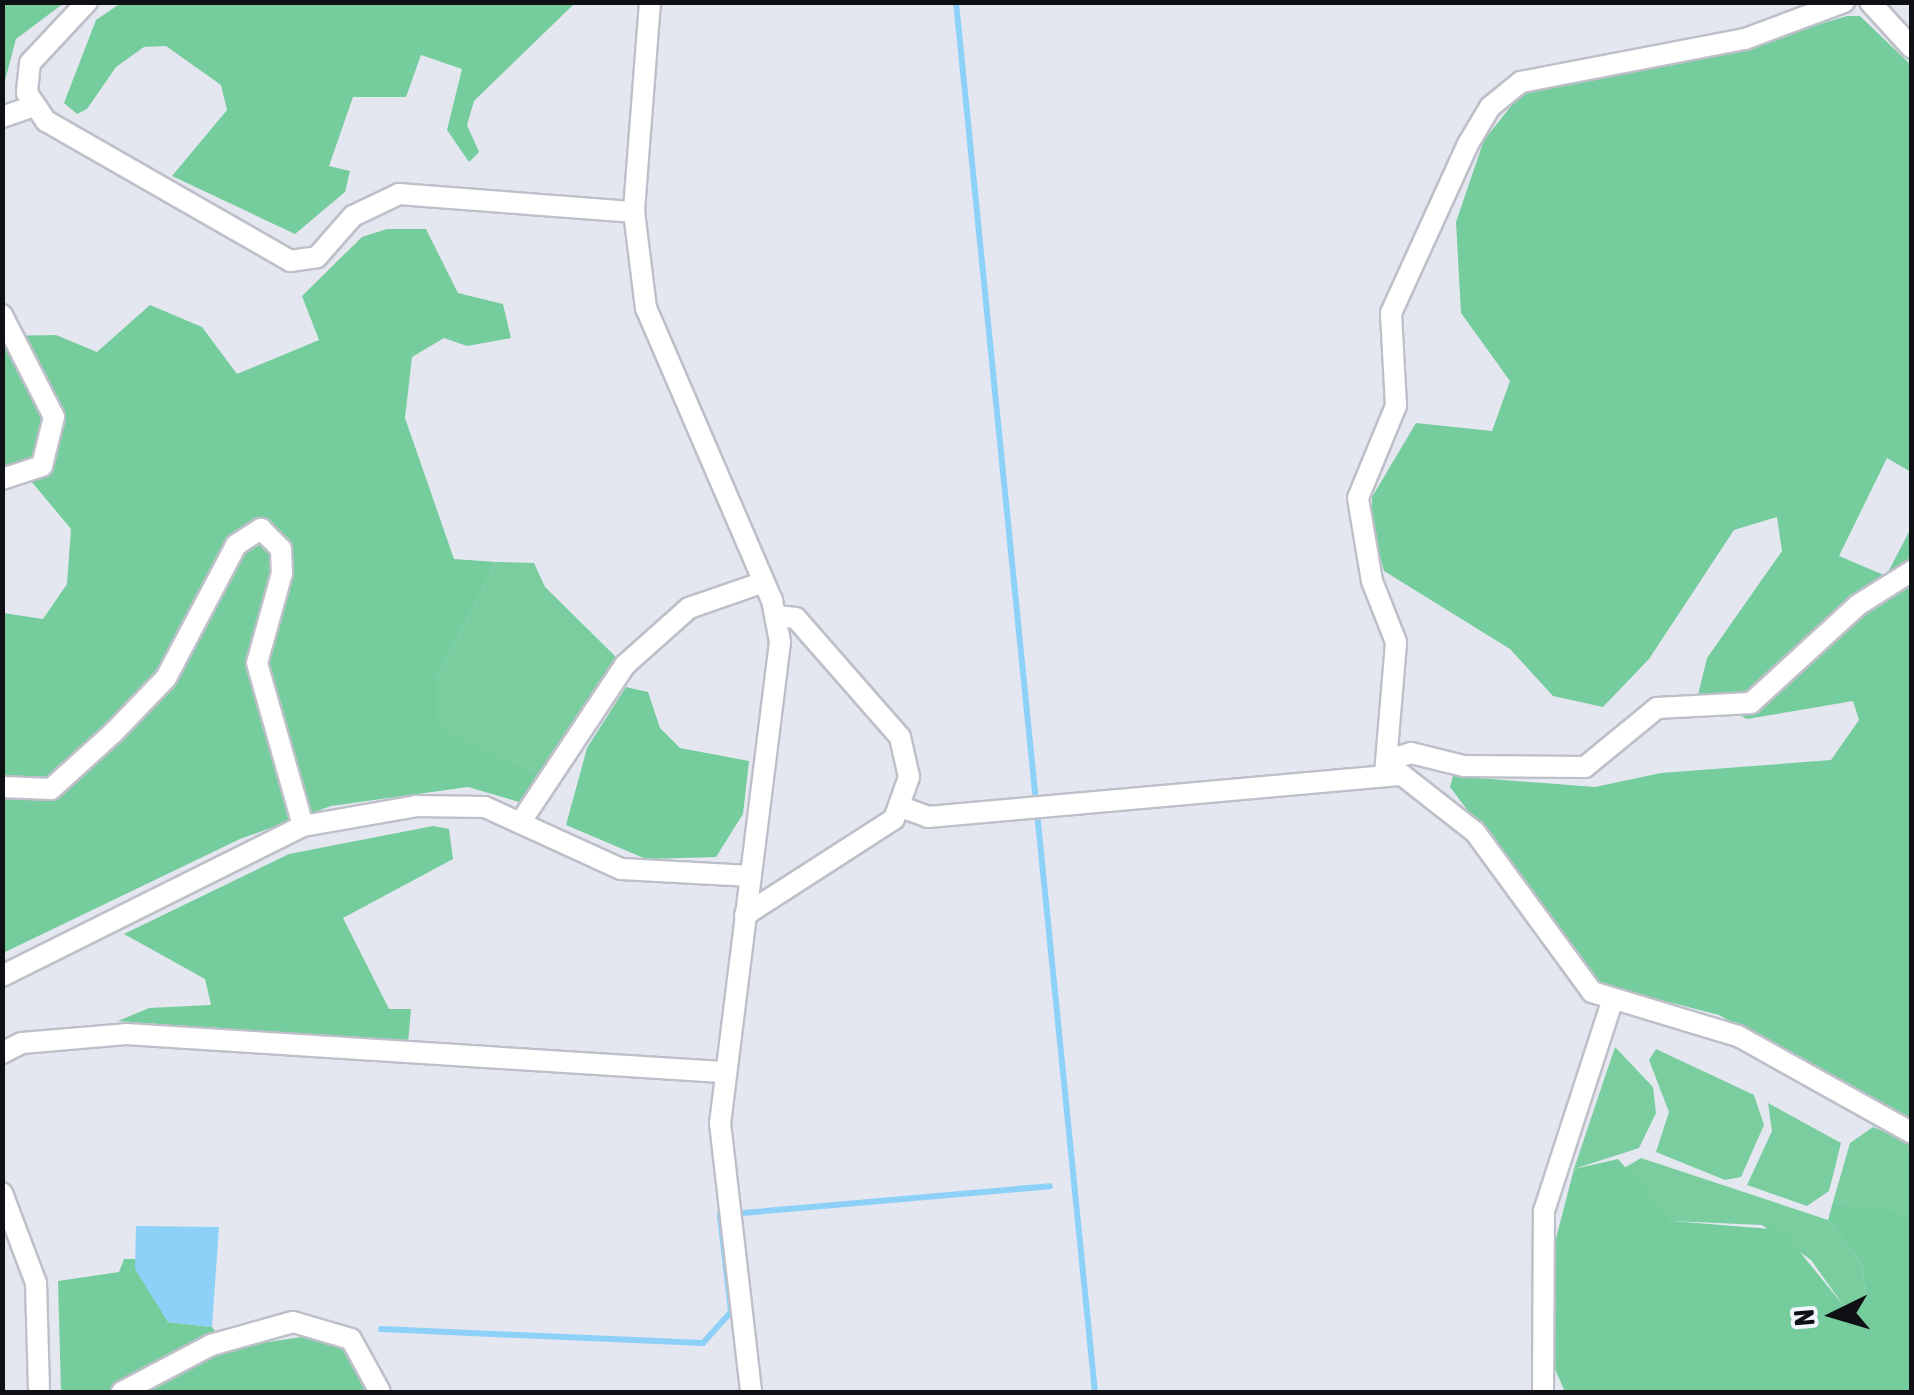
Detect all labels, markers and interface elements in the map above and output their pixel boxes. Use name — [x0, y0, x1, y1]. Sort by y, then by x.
north arrow — [1784, 1265, 1884, 1365]
text: N — [1787, 1308, 1821, 1327]

